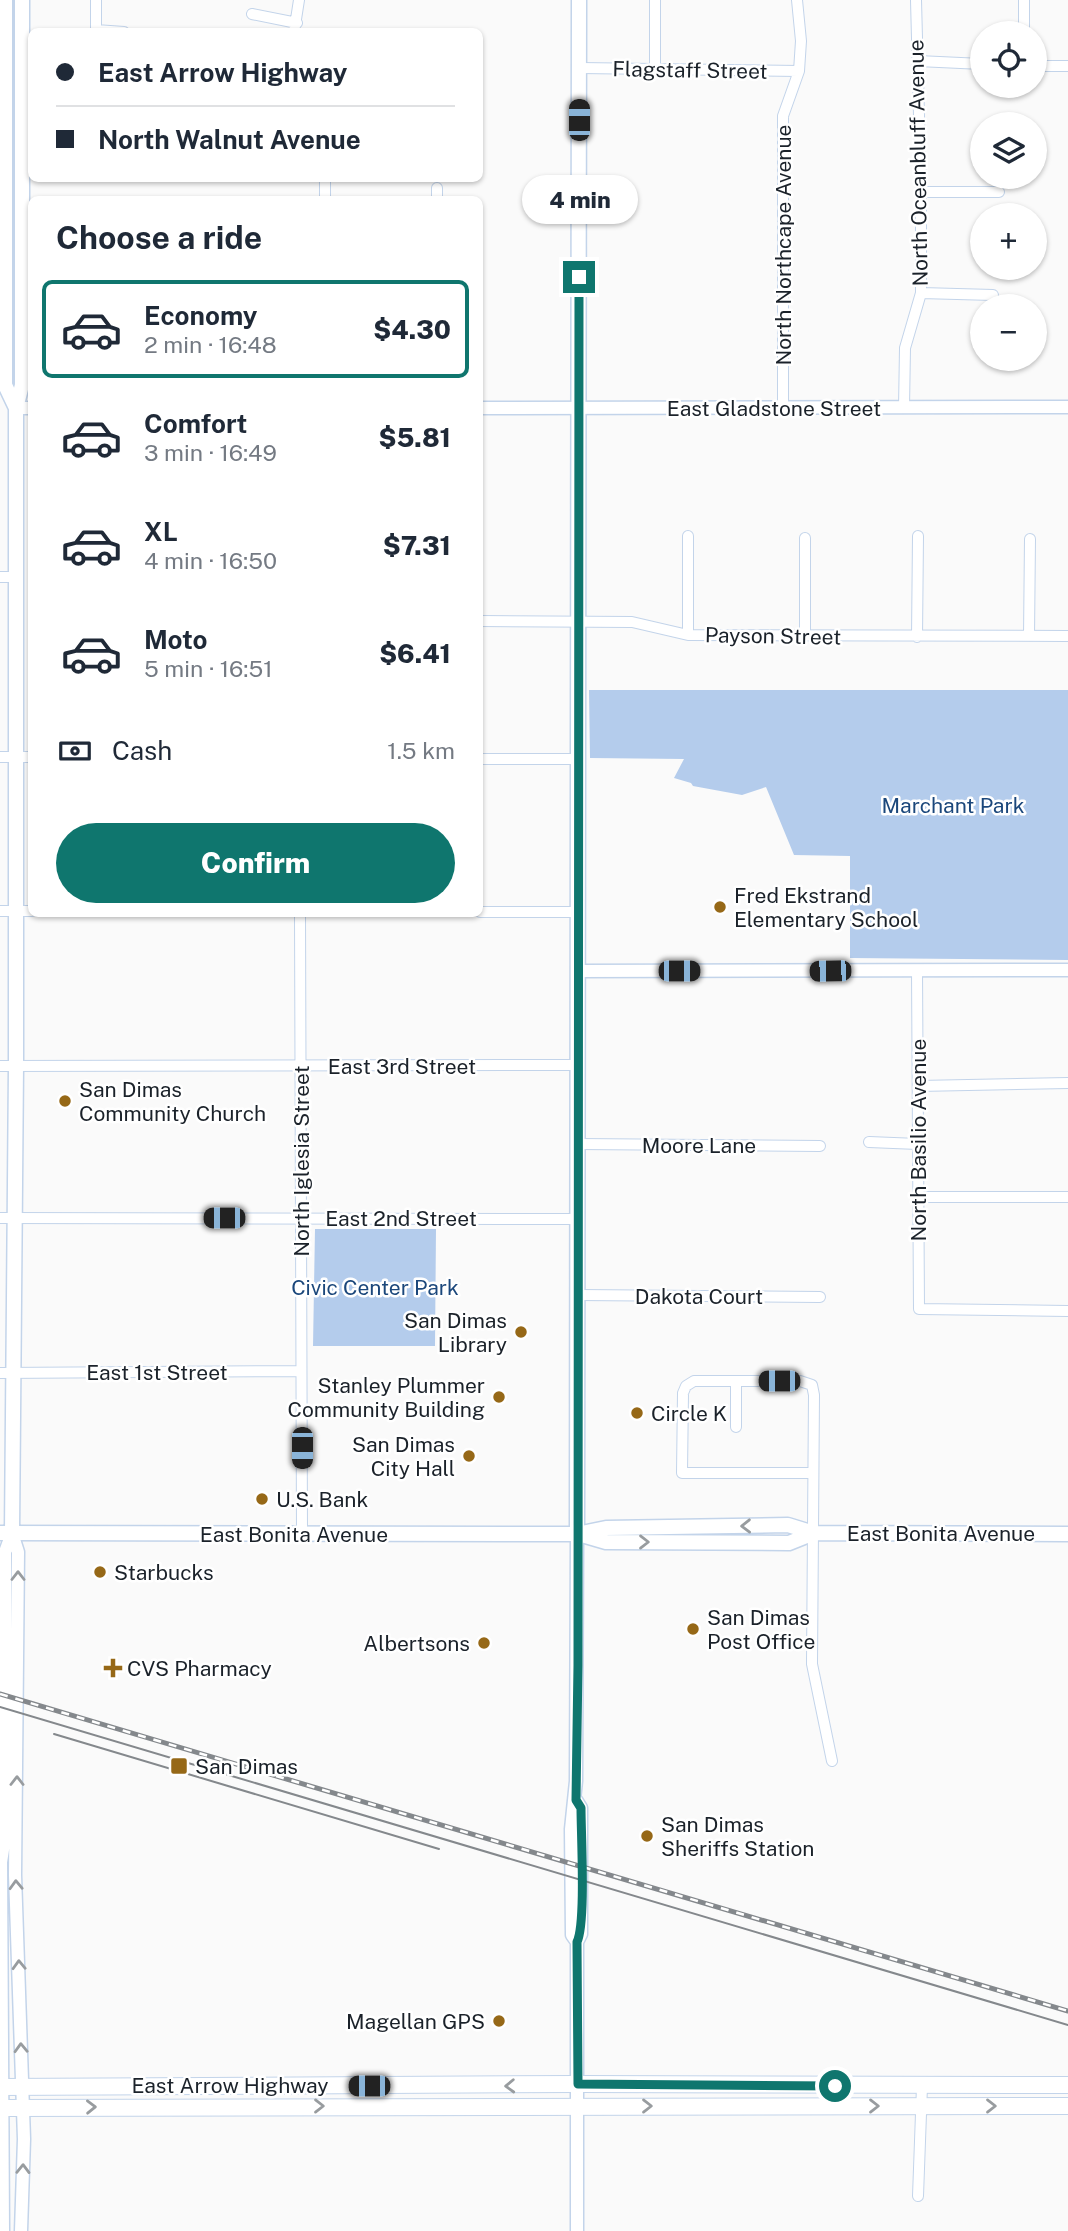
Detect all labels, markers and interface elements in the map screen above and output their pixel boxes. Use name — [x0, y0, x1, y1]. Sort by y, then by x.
map controls — [970, 21, 1047, 371]
button: locate — [970, 21, 1047, 98]
street label: North Oceanbluff Avenue — [903, 39, 933, 287]
street label: Flagstaff Street — [612, 56, 768, 84]
text: East Arrow Highway — [98, 57, 347, 88]
car — [569, 99, 590, 141]
button: layers — [970, 112, 1047, 189]
text: North Walnut Avenue — [98, 124, 361, 155]
street label: North Northcape Avenue — [771, 125, 796, 365]
callout: 4 min — [521, 176, 637, 224]
text: 4 min — [549, 186, 611, 213]
button: + — [970, 203, 1047, 280]
text: Choose a ride — [56, 219, 262, 256]
route end — [563, 261, 595, 293]
button: − — [970, 294, 1047, 371]
icon: car — [60, 298, 123, 361]
text: Economy — [144, 300, 257, 331]
text: $4.30 — [373, 314, 451, 345]
text: 2 min · 16:48 — [144, 331, 277, 358]
street label: East Gladstone Street — [667, 396, 881, 421]
icon: car — [60, 406, 123, 469]
text: Comfort — [144, 408, 247, 439]
text: $5.81 — [378, 422, 451, 453]
text: 3 min · 16:49 — [144, 439, 277, 466]
icon: car — [60, 514, 123, 577]
text: XL — [144, 516, 178, 547]
text: $7.31 — [383, 530, 451, 561]
text: 4 min · 16:50 — [144, 547, 277, 574]
icon: car — [60, 622, 123, 685]
street label: Payson Street — [705, 622, 841, 650]
text: Moto — [144, 624, 207, 655]
text: $6.41 — [379, 638, 451, 669]
text: 5 min · 16:51 — [144, 655, 273, 682]
icon: cash — [56, 732, 94, 770]
text: Cash — [112, 735, 172, 766]
text: 1.5 km — [387, 737, 455, 764]
park label: Marchant Park — [882, 793, 1025, 818]
button: Confirm — [56, 823, 455, 903]
place label: Fred Ekstrand Elementary School — [734, 883, 918, 932]
marker: Fred Ekstrand Elementary School — [712, 899, 728, 915]
car — [809, 960, 852, 982]
car — [659, 961, 701, 982]
street label: North Basilio Avenue — [906, 1039, 931, 1241]
street label: East 3rd Street — [328, 1054, 476, 1079]
street label: North Iglesia Street — [289, 1065, 314, 1257]
place label: San Dimas Community Church — [79, 1077, 266, 1126]
marker: San Dimas Community Church — [57, 1093, 73, 1109]
street label: Moore Lane — [642, 1133, 756, 1158]
street label: East 2nd Street — [325, 1206, 477, 1231]
car — [204, 1208, 246, 1229]
park label: Civic Center Park — [291, 1275, 459, 1300]
street label: Dakota Court — [635, 1284, 763, 1309]
place label: San Dimas Library — [404, 1308, 507, 1357]
marker: San Dimas Library — [513, 1324, 529, 1340]
street label: East 1st Street — [86, 1360, 228, 1385]
car — [759, 1371, 801, 1392]
place label: Stanley Plummer Community Building — [288, 1373, 485, 1422]
marker: Stanley Plummer Community Building — [491, 1389, 507, 1405]
place label: Circle K — [651, 1401, 727, 1426]
marker: Circle K — [629, 1405, 645, 1421]
car — [292, 1427, 313, 1469]
place label: San Dimas City Hall — [352, 1432, 455, 1481]
marker: San Dimas City Hall — [461, 1448, 477, 1464]
place label: U.S. Bank — [276, 1487, 368, 1512]
marker: U.S. Bank — [254, 1491, 270, 1507]
one-way arrow — [741, 1518, 751, 1534]
street label: East Bonita Avenue — [847, 1521, 1035, 1546]
street label: East Bonita Avenue — [200, 1522, 388, 1547]
one-way arrow — [639, 1534, 650, 1550]
place label: Starbucks — [114, 1560, 214, 1585]
marker: Starbucks — [92, 1564, 108, 1580]
one-way arrow — [10, 1570, 26, 1580]
place label: San Dimas Post Office — [707, 1605, 815, 1654]
marker: San Dimas Post Office — [685, 1621, 701, 1637]
place label: Albertsons — [363, 1631, 470, 1656]
marker: Albertsons — [476, 1635, 492, 1651]
place label: CVS Pharmacy — [127, 1656, 272, 1681]
marker: CVS Pharmacy — [105, 1660, 121, 1676]
place label: San Dimas — [195, 1754, 298, 1779]
marker: San Dimas — [169, 1756, 189, 1776]
one-way arrow — [9, 1775, 25, 1785]
place label: San Dimas Sheriffs Station — [661, 1812, 814, 1861]
marker: San Dimas Sheriffs Station — [639, 1828, 655, 1844]
one-way arrow — [8, 1879, 23, 1890]
one-way arrow — [11, 1959, 26, 1970]
place label: Magellan GPS — [346, 2009, 485, 2034]
marker: Magellan GPS — [491, 2013, 507, 2029]
one-way arrow — [13, 2042, 29, 2053]
route start — [819, 2070, 851, 2102]
street label: East Arrow Highway — [131, 2073, 329, 2098]
car — [349, 2076, 391, 2097]
one-way arrow — [504, 2078, 515, 2093]
one-way arrow — [314, 2098, 325, 2114]
one-way arrow — [642, 2098, 652, 2114]
one-way arrow — [869, 2098, 880, 2114]
one-way arrow — [986, 2098, 996, 2114]
one-way arrow — [87, 2099, 97, 2115]
one-way arrow — [16, 2164, 31, 2175]

